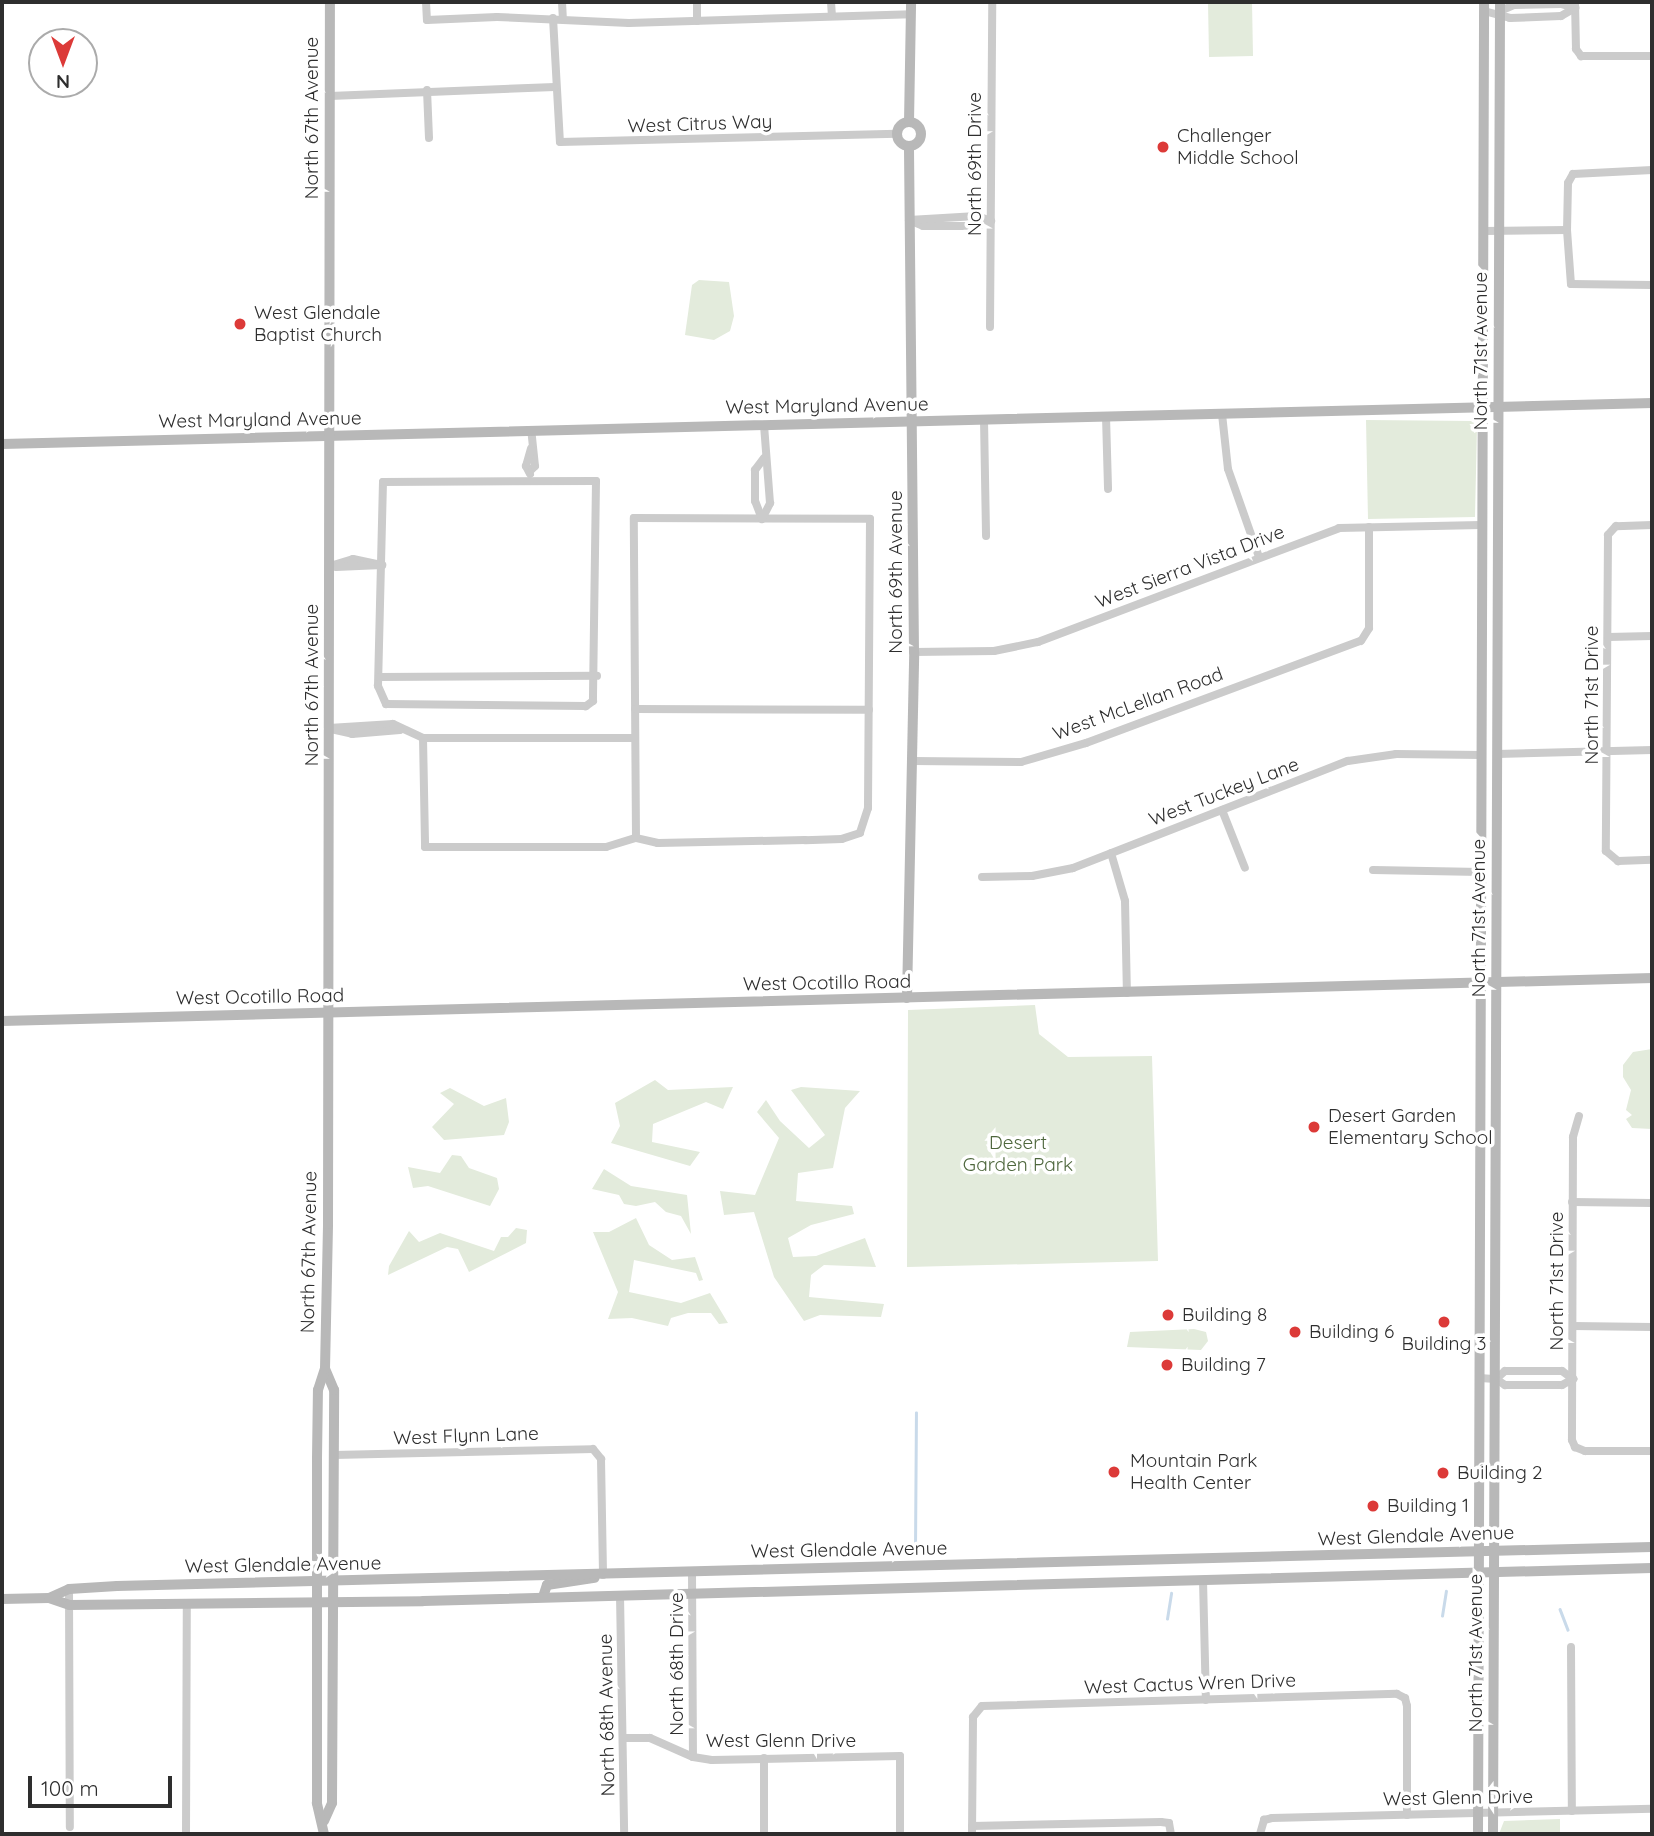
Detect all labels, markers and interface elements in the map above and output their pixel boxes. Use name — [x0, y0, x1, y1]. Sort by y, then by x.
north arrow — [28, 28, 98, 98]
street label: North 67th Avenue — [301, 37, 323, 199]
text: N — [56, 70, 70, 94]
street label: North 69th Drive — [964, 92, 986, 236]
street label: West Citrus Way — [627, 110, 773, 138]
place label: Challenger Middle School — [1177, 125, 1299, 169]
marker: Challenger Middle School — [1155, 139, 1171, 155]
street label: North 71st Avenue — [1470, 272, 1492, 430]
place label: West Glendale Baptist Church — [254, 302, 382, 346]
marker: West Glendale Baptist Church — [232, 316, 248, 332]
street label: West Maryland Avenue — [725, 393, 929, 419]
street label: West Maryland Avenue — [158, 407, 362, 433]
street label: North 69th Avenue — [885, 490, 907, 654]
street label: West Sierra Vista Drive — [1092, 520, 1288, 614]
street label: North 67th Avenue — [301, 604, 323, 766]
street label: North 71st Drive — [1581, 626, 1603, 764]
street label: West McLellan Road — [1050, 663, 1226, 745]
street label: West Tuckey Lane — [1146, 753, 1302, 831]
street label: North 71st Avenue — [1468, 839, 1490, 997]
street label: West Ocotillo Road — [743, 970, 911, 996]
street label: West Ocotillo Road — [176, 984, 344, 1010]
place label: Desert Garden Elementary School — [1328, 1105, 1493, 1149]
marker: Desert Garden Elementary School — [1306, 1119, 1322, 1135]
park label: Desert Garden Park — [963, 1132, 1073, 1176]
street label: North 67th Avenue — [296, 1171, 322, 1333]
street label: North 71st Drive — [1546, 1212, 1568, 1350]
place label: Building 8 — [1182, 1304, 1267, 1326]
marker: Building 8 — [1160, 1307, 1176, 1323]
marker: Building 3 — [1436, 1314, 1452, 1330]
place label: Building 6 — [1309, 1321, 1394, 1343]
marker: Building 6 — [1287, 1324, 1303, 1340]
place label: Building 3 — [1402, 1333, 1486, 1355]
place label: Building 7 — [1181, 1354, 1266, 1376]
marker: Building 7 — [1159, 1357, 1175, 1373]
street label: West Flynn Lane — [393, 1422, 539, 1450]
place label: Mountain Park Health Center — [1130, 1450, 1257, 1494]
marker: Mountain Park Health Center — [1104, 1462, 1124, 1482]
place label: Building 2 — [1457, 1462, 1543, 1484]
marker: Building 2 — [1435, 1465, 1451, 1481]
place label: Building 1 — [1387, 1495, 1469, 1517]
marker: Building 1 — [1365, 1498, 1381, 1514]
street label: West Glendale Avenue — [1317, 1521, 1515, 1551]
street label: West Glendale Avenue — [751, 1537, 947, 1563]
street label: West Glendale Avenue — [185, 1552, 381, 1578]
street label: North 71st Avenue — [1465, 1574, 1487, 1732]
street label: North 68th Drive — [666, 1592, 688, 1736]
street label: North 68th Avenue — [594, 1633, 620, 1797]
street label: West Cactus Wren Drive — [1084, 1669, 1296, 1699]
street label: West Glenn Drive — [706, 1730, 856, 1752]
scale bar — [32, 1762, 175, 1806]
text: 100 m — [41, 1775, 99, 1801]
street label: West Glenn Drive — [1383, 1785, 1533, 1811]

